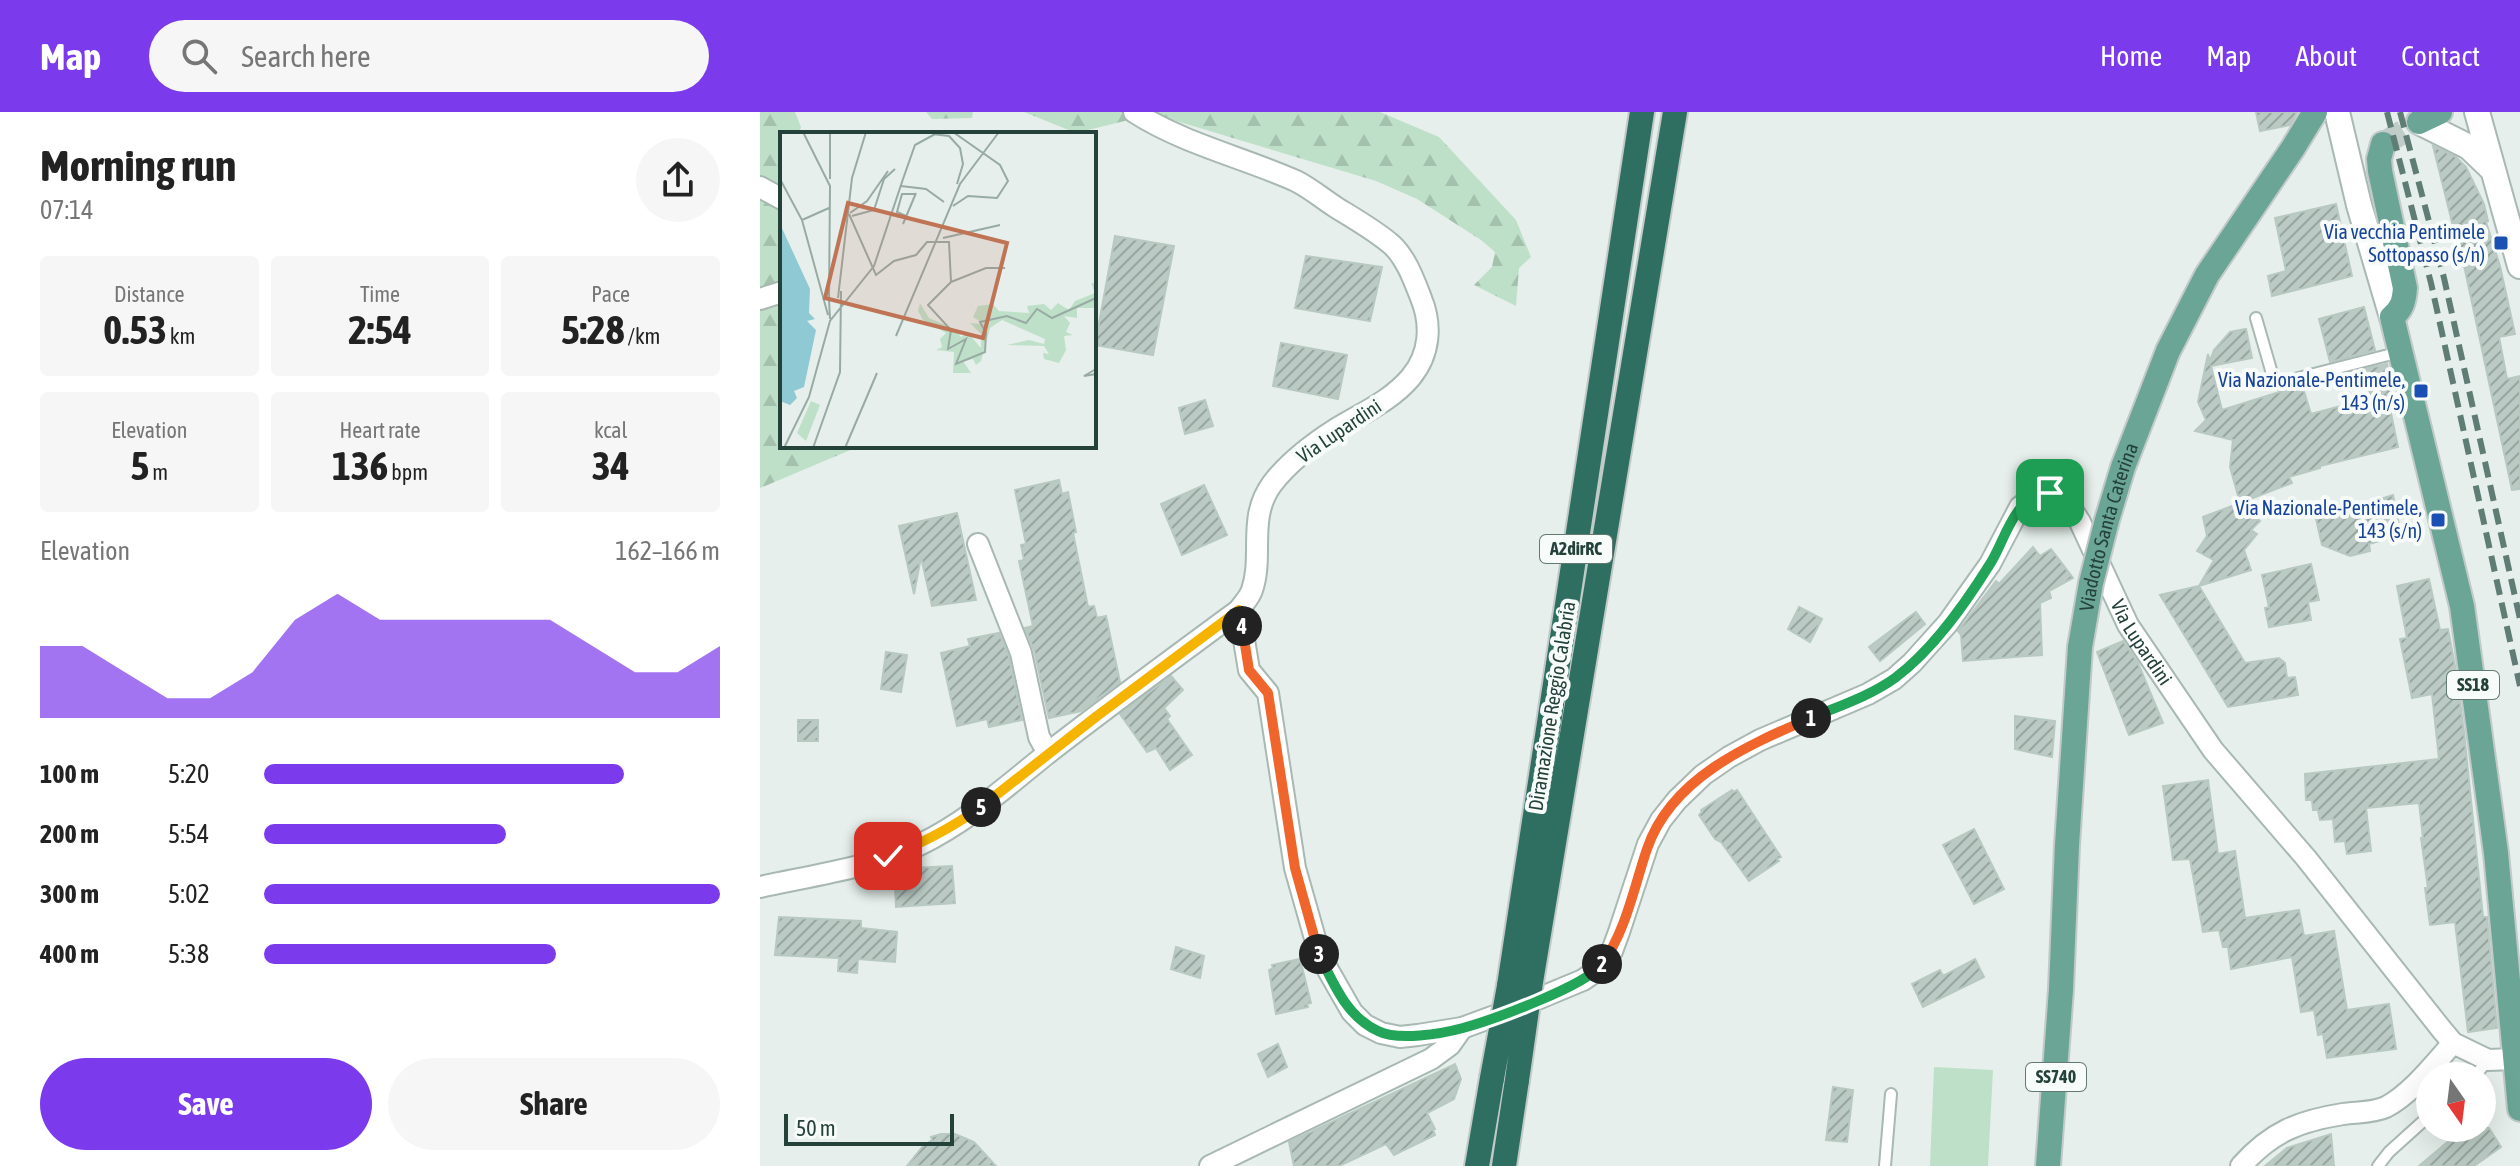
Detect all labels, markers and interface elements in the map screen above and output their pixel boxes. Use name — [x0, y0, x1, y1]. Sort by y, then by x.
search box — [149, 20, 709, 92]
icon: search — [177, 34, 221, 78]
text: Map — [40, 35, 101, 78]
text: Search here — [241, 39, 371, 73]
text: Home — [2100, 40, 2162, 72]
text: Map — [2206, 40, 2251, 72]
text: About — [2295, 40, 2357, 72]
text: Contact — [2401, 40, 2480, 72]
inset map — [780, 132, 1096, 448]
button: share — [636, 138, 720, 222]
text: Morning run — [40, 140, 236, 190]
text: 07:14 — [40, 195, 94, 225]
place label: Via vecchia Pentimele Sottopasso (s/n) — [2324, 220, 2485, 266]
marker: Via vecchia Pentimele Sottopasso (s/n) — [2492, 234, 2510, 252]
text: Distance — [114, 281, 185, 307]
text: Time — [360, 281, 400, 307]
text: Pace — [591, 281, 630, 307]
text: 0.53 — [103, 307, 167, 352]
text: 2:54 — [348, 307, 412, 352]
text: 5:28 — [561, 307, 624, 352]
text: km — [167, 323, 195, 349]
text: /km — [624, 323, 660, 349]
place label: Via Nazionale-Pentimele, 143 (n/s) — [2218, 368, 2405, 414]
marker: Via Nazionale-Pentimele, 143 (n/s) — [2412, 382, 2430, 400]
street label: Via Lupardini — [1292, 394, 1385, 467]
text: Elevation — [111, 417, 187, 443]
text: Heart rate — [339, 417, 421, 443]
text: kcal — [594, 417, 627, 443]
street label: Viadotto Santa Caterina — [2074, 439, 2142, 613]
text: 5 — [130, 443, 149, 488]
text: 136 — [332, 443, 388, 488]
text: 34 — [592, 443, 629, 488]
text: m — [149, 459, 168, 485]
text: bpm — [388, 459, 428, 485]
pin — [2016, 459, 2084, 527]
icon: arrive — [2028, 471, 2072, 515]
place label: Via Nazionale-Pentimele, 143 (s/n) — [2235, 496, 2422, 542]
marker: Via Nazionale-Pentimele, 143 (s/n) — [2429, 511, 2447, 529]
road number: A2dirRC — [1540, 535, 1612, 563]
text: Elevation — [40, 536, 130, 566]
text: 162–166 m — [615, 536, 720, 566]
street label: Via Lupardini — [2107, 595, 2177, 689]
street label: Diramazione Reggio Calabria — [1524, 600, 1579, 812]
pin: 4 — [1222, 606, 1262, 646]
text: 4 — [1237, 613, 1247, 639]
road number: SS18 — [2447, 671, 2499, 699]
pin: 1 — [1791, 698, 1831, 738]
text: 1 — [1806, 705, 1816, 731]
text: 100 m — [40, 759, 99, 789]
text: 5:20 — [168, 759, 209, 789]
pin: 5 — [961, 787, 1001, 827]
text: 5 — [976, 794, 986, 820]
text: 200 m — [40, 819, 99, 849]
text: 5:54 — [168, 819, 209, 849]
pin — [854, 822, 922, 890]
icon: check — [866, 834, 910, 878]
text: 300 m — [40, 879, 99, 909]
text: 5:02 — [168, 879, 210, 909]
pin: 3 — [1299, 934, 1339, 974]
text: 400 m — [40, 939, 99, 969]
text: 5:38 — [168, 939, 209, 969]
text: 3 — [1314, 941, 1324, 967]
pin: 2 — [1582, 944, 1622, 984]
text: 2 — [1597, 951, 1607, 977]
button: Save — [40, 1058, 372, 1150]
button: Share — [388, 1058, 720, 1150]
north arrow — [2416, 1062, 2496, 1142]
map controls — [2416, 1062, 2496, 1142]
road number: SS740 — [2026, 1063, 2086, 1091]
scale bar — [784, 1110, 954, 1146]
text: 50 m — [796, 1115, 836, 1141]

